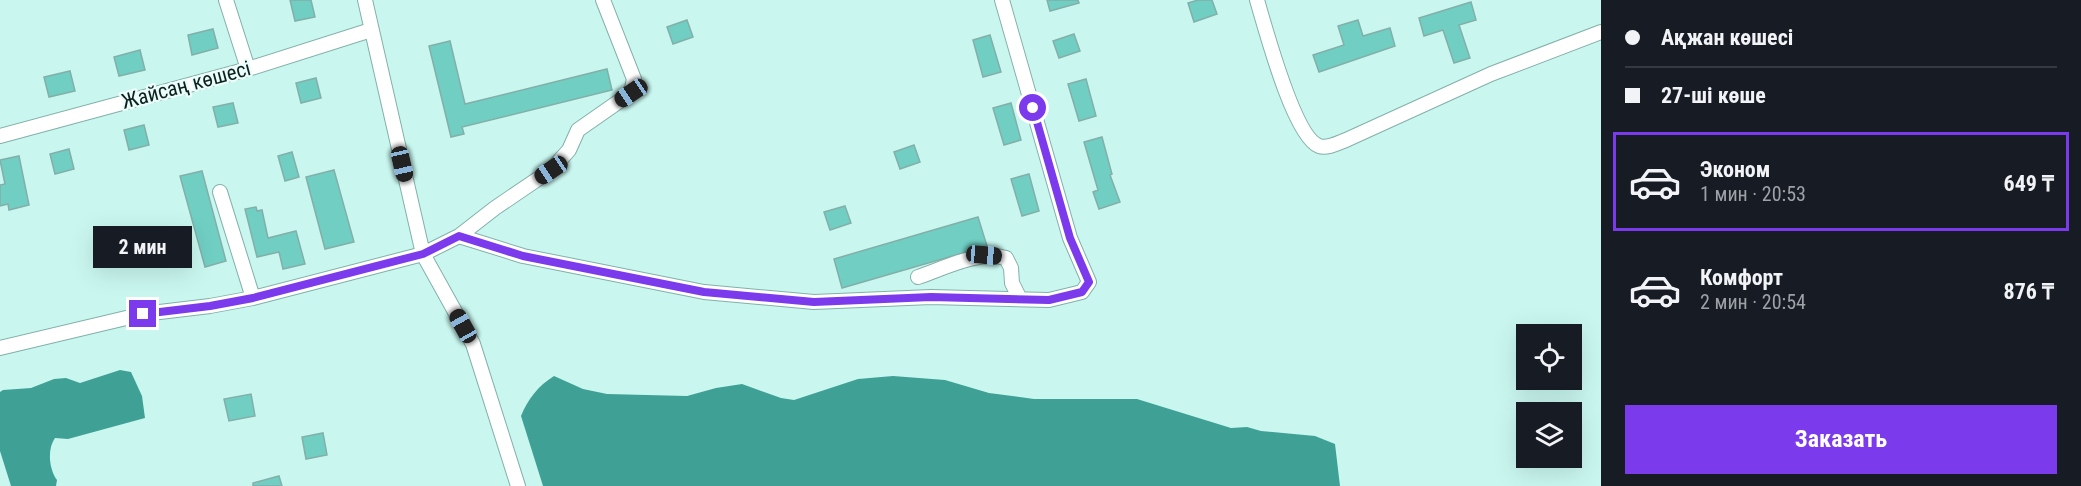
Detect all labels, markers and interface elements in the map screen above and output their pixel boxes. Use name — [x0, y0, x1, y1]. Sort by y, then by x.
text: Ақжан көшесі — [1661, 25, 1793, 50]
street label: Жайсаң көшесі — [119, 56, 253, 114]
car — [611, 75, 651, 111]
text: 27-ші көше — [1661, 83, 1766, 108]
route start — [1019, 94, 1046, 121]
car — [389, 144, 415, 184]
car — [531, 152, 571, 188]
icon: car — [1628, 155, 1682, 209]
text: Эконом — [1700, 157, 1770, 182]
text: 649 ₸ — [2004, 171, 2054, 196]
text: 1 мин · 20:53 — [1700, 182, 1806, 206]
callout: 2 мин — [94, 227, 192, 269]
text: 2 мин — [119, 235, 166, 259]
car — [965, 244, 1003, 266]
icon: car — [1628, 263, 1682, 317]
text: Комфорт — [1700, 265, 1783, 290]
text: 876 ₸ — [2004, 279, 2054, 304]
text: 2 мин · 20:54 — [1700, 290, 1806, 314]
route end — [129, 300, 156, 327]
car — [446, 306, 480, 346]
map controls — [1516, 324, 1582, 468]
button: locate — [1516, 324, 1582, 390]
button: layers — [1516, 402, 1582, 468]
button: Заказать — [1625, 405, 2057, 474]

